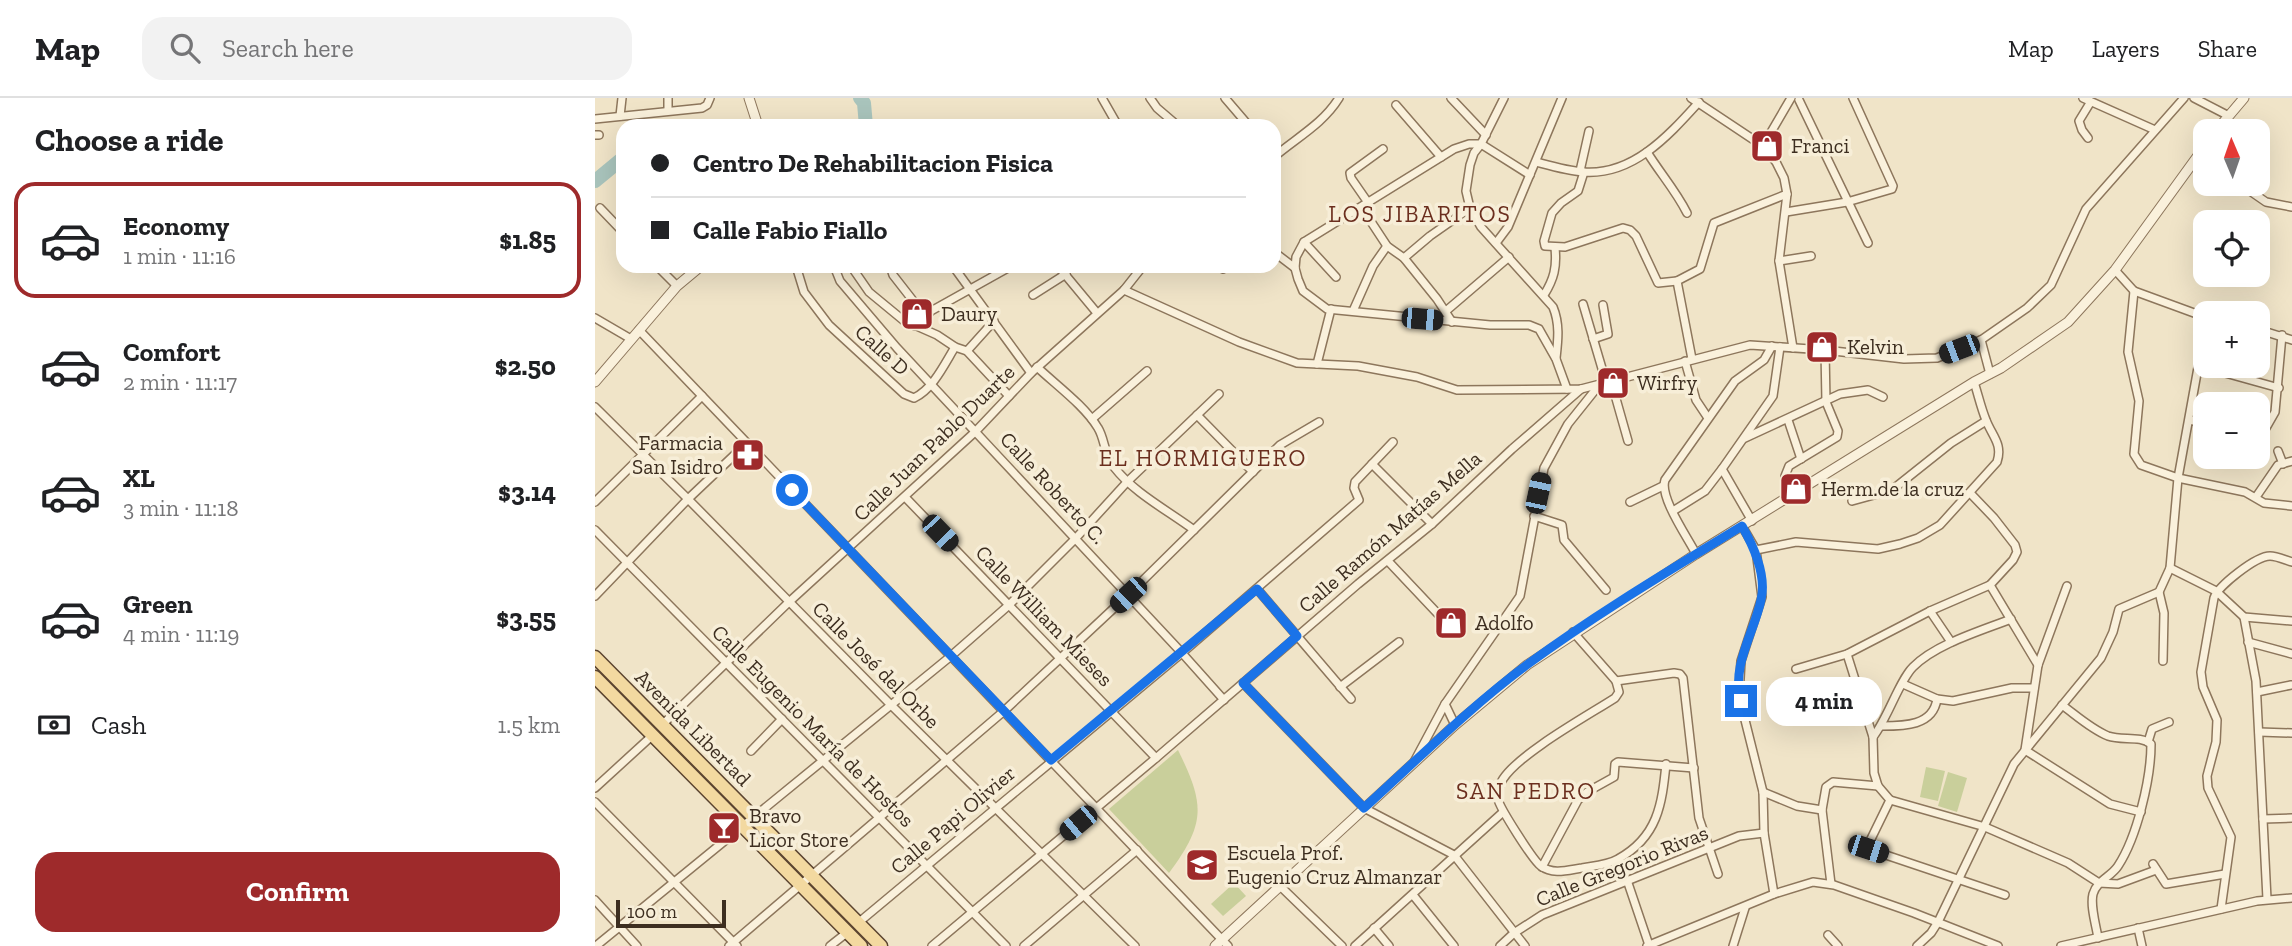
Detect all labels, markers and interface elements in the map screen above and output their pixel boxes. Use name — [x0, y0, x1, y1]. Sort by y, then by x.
search box — [142, 17, 632, 80]
text: Map — [35, 29, 100, 68]
icon: search — [166, 29, 204, 67]
text: Search here — [222, 32, 354, 64]
text: Map — [2008, 34, 2054, 63]
text: Layers — [2092, 34, 2160, 63]
text: Share — [2198, 34, 2257, 63]
north arrow — [2193, 119, 2270, 196]
map controls — [2193, 119, 2270, 469]
text: Choose a ride — [35, 121, 223, 159]
shop icon: Franci — [1748, 127, 1786, 165]
place label: Franci — [1791, 133, 1849, 158]
text: Centro De Rehabilitacion Fisica — [693, 147, 1053, 179]
district label: LOS JIBARITOS — [1328, 200, 1512, 228]
icon: car — [39, 209, 102, 272]
text: Economy — [123, 210, 229, 242]
button: locate — [2193, 210, 2270, 287]
text: Calle Fabio Fiallo — [693, 214, 887, 246]
text: $1.85 — [499, 224, 556, 256]
text: 1 min · 11:16 — [123, 242, 236, 270]
shop icon: Daury — [898, 295, 936, 333]
place label: Daury — [941, 301, 997, 326]
button: + — [2193, 301, 2270, 378]
car — [1401, 307, 1444, 331]
street label: Calle D — [850, 319, 915, 380]
shop icon: Kelvin — [1803, 328, 1841, 366]
car — [1936, 332, 1983, 366]
place label: Kelvin — [1847, 334, 1904, 359]
icon: car — [39, 335, 102, 398]
text: Comfort — [123, 336, 220, 368]
text: $2.50 — [495, 350, 556, 382]
street label: Calle Juan Pablo Duarte — [848, 359, 1020, 526]
shop icon: Wirfry — [1594, 364, 1632, 402]
text: 2 min · 11:17 — [123, 368, 237, 396]
place label: Wirfry — [1637, 370, 1697, 395]
button: − — [2193, 392, 2270, 469]
street label: Calle Roberto C. — [995, 426, 1112, 549]
place label: Farmacia San Isidro — [632, 430, 723, 479]
pharmacy icon: Farmacia San Isidro — [729, 436, 767, 474]
district label: EL HORMIGUERO — [1099, 444, 1307, 472]
street label: Calle Ramón Matías Mella — [1293, 446, 1486, 618]
icon: car — [39, 461, 102, 524]
text: XL — [123, 462, 155, 494]
car — [1524, 470, 1553, 516]
shop icon: Herm.de la cruz — [1777, 470, 1815, 508]
route start — [776, 474, 808, 506]
text: $3.14 — [498, 476, 556, 508]
place label: Herm.de la cruz — [1821, 476, 1965, 501]
text: 3 min · 11:18 — [123, 494, 239, 522]
car — [918, 511, 963, 555]
street label: Calle William Mieses — [971, 540, 1118, 691]
car — [1106, 573, 1151, 617]
icon: car — [39, 587, 102, 650]
text: Green — [123, 588, 193, 620]
street label: Calle José del Orbe — [807, 596, 945, 734]
text: $3.55 — [496, 602, 556, 634]
shop icon: Adolfo — [1432, 604, 1470, 642]
place label: Adolfo — [1475, 610, 1534, 635]
street label: Calle Eugenio María de Hostos — [707, 619, 920, 832]
text: 4 min · 11:19 — [123, 620, 240, 648]
street label: Avenida Libertad — [630, 664, 757, 791]
callout: 4 min — [1765, 676, 1881, 726]
route end — [1725, 685, 1757, 717]
text: 4 min — [1795, 687, 1853, 715]
icon: cash — [35, 706, 73, 744]
text: Cash — [91, 709, 146, 741]
text: 1.5 km — [497, 711, 560, 739]
street label: Calle Papi Olivier — [885, 760, 1020, 879]
district label: SAN PEDRO — [1456, 777, 1596, 805]
car — [1056, 801, 1101, 845]
place label: Bravo Licor Store — [749, 803, 849, 852]
bar icon: Bravo Licor Store — [705, 809, 743, 847]
street label: Calle Gregorio Rivas — [1532, 820, 1712, 912]
car — [1845, 833, 1892, 865]
place label: Escuela Prof. Eugenio Cruz Almanzar — [1227, 840, 1442, 889]
school or university icon: Escuela Prof. Eugenio Cruz Almanzar — [1183, 846, 1221, 884]
button: Confirm — [35, 852, 560, 932]
scale bar — [616, 897, 726, 929]
text: 100 m — [627, 900, 677, 923]

